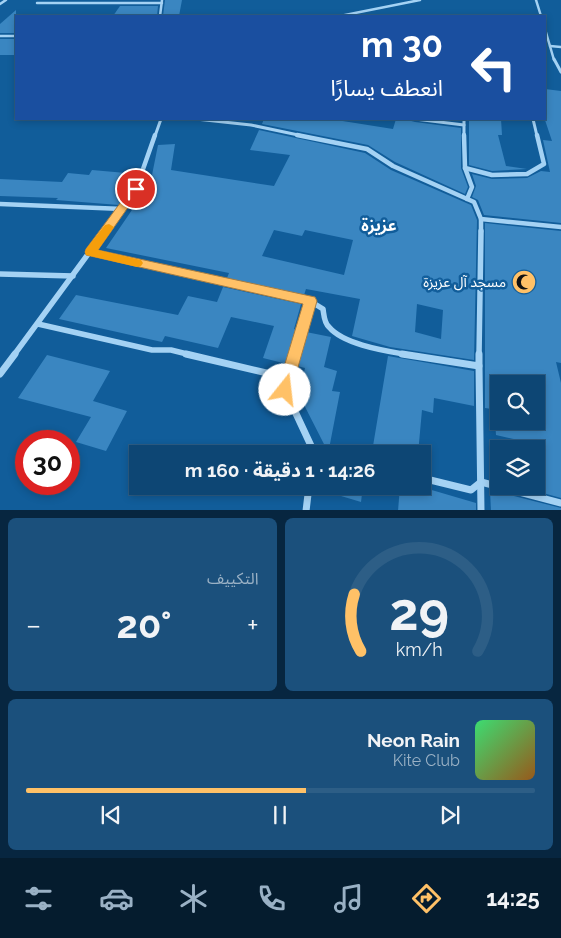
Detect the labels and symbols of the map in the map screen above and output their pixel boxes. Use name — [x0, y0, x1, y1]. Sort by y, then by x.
pin — [115, 168, 157, 210]
district label: عزيزة — [361, 216, 397, 235]
mosque icon: مسجد آل عزيزة — [511, 269, 537, 295]
place label: مسجد آل عزيزة — [423, 274, 506, 291]
position arrow — [258, 363, 310, 415]
speed limit sign: 30 — [15, 430, 80, 495]

